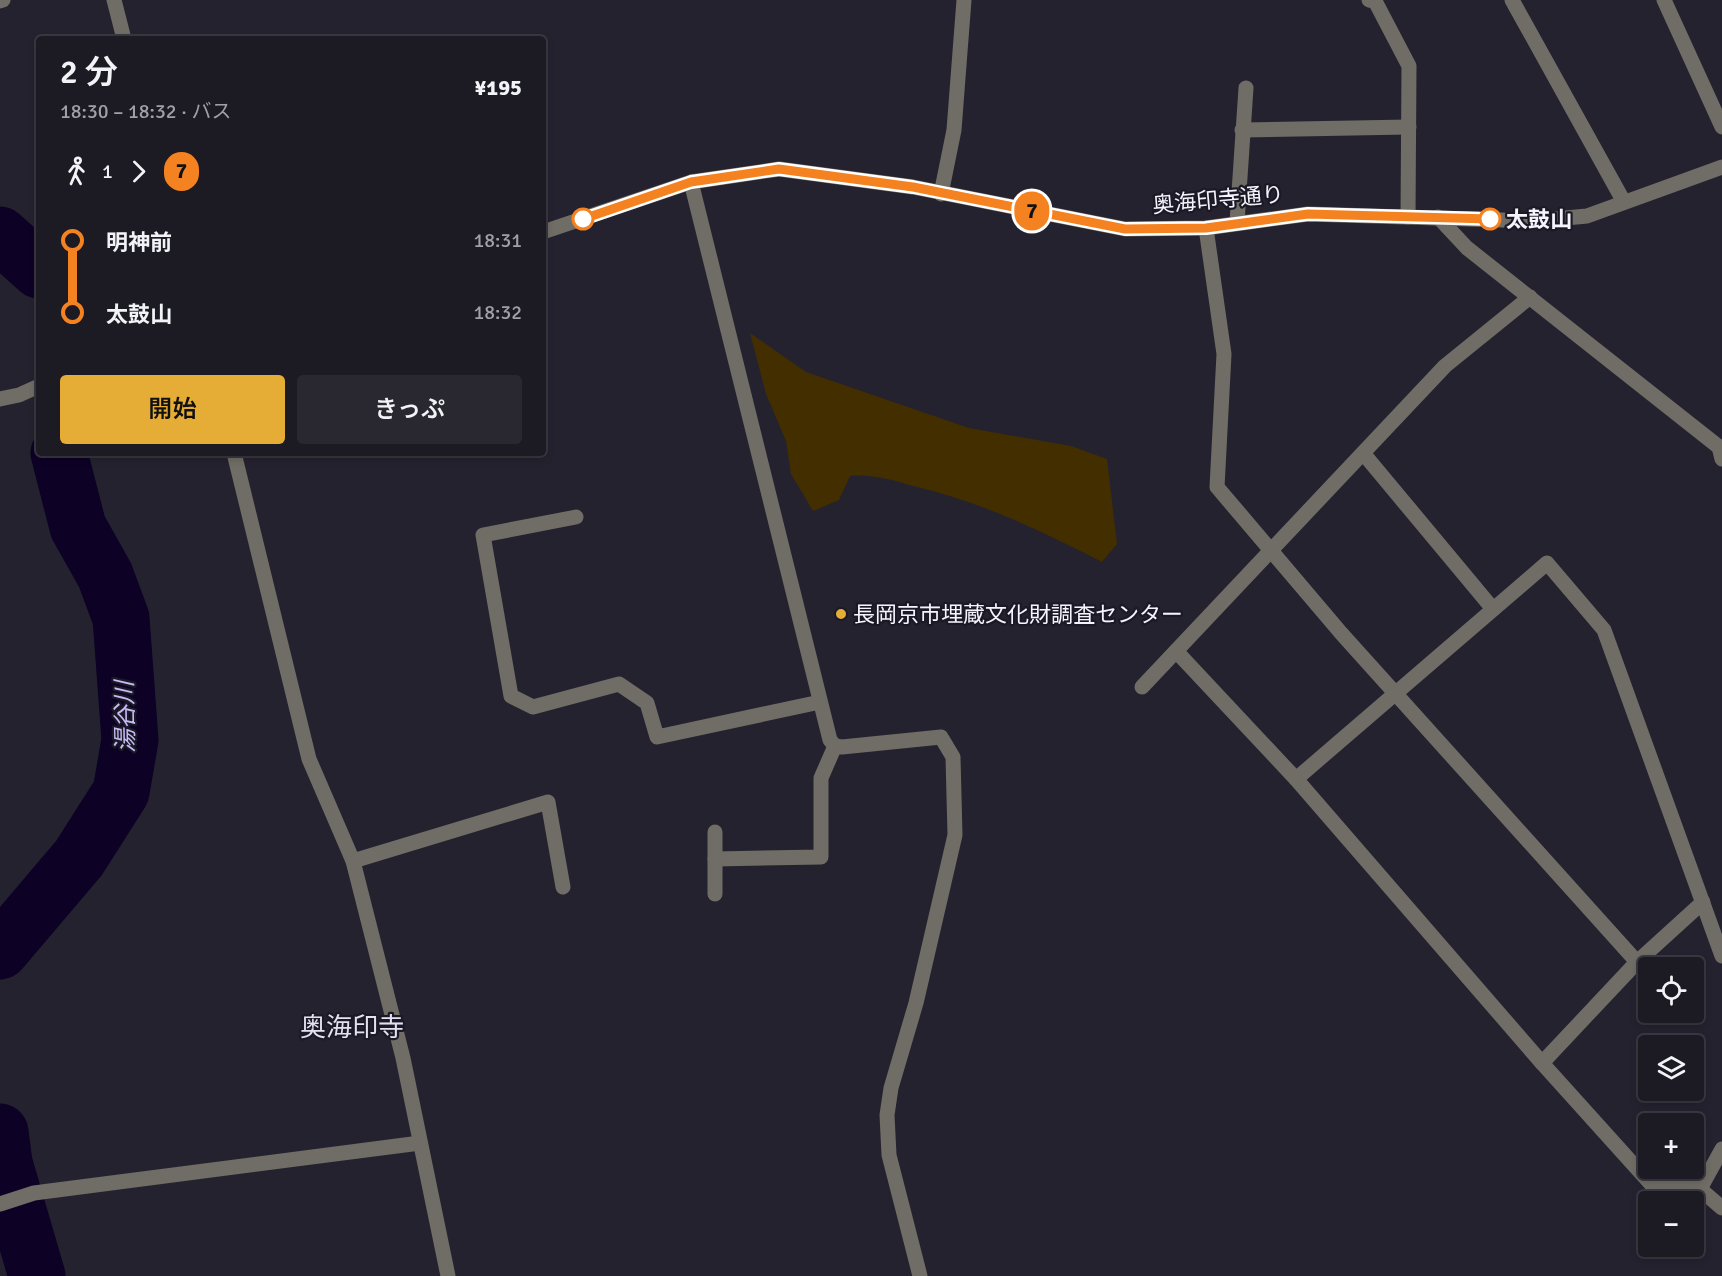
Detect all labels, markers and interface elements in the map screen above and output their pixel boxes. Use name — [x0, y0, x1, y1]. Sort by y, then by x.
text: 2 分 — [60, 52, 118, 93]
text: ¥195 — [474, 74, 522, 101]
text: 18:30 – 18:32 · バス — [60, 99, 231, 124]
icon: walk — [60, 155, 93, 188]
icon: forward — [122, 155, 155, 188]
text: 7 — [176, 158, 187, 184]
text: 1 — [102, 159, 113, 184]
street label: 奥海印寺通り — [1151, 180, 1285, 219]
line badge: 7 — [1012, 192, 1052, 230]
text: 7 — [1026, 198, 1038, 224]
place label: 太鼓山 — [1506, 206, 1572, 233]
unlabelled marker — [572, 208, 594, 230]
marker: 太鼓山 — [1479, 208, 1501, 230]
text: 18:31 — [473, 228, 522, 253]
text: 明神前 — [106, 229, 172, 256]
text: 18:32 — [473, 300, 522, 325]
text: 太鼓山 — [106, 301, 172, 328]
button: 開始 — [60, 375, 285, 444]
button: きっぷ — [297, 375, 522, 444]
place label: 長岡京市埋蔵文化財調査センター — [853, 601, 1183, 628]
marker: 長岡京市埋蔵文化財調査センター — [834, 607, 848, 621]
water label: 湯谷川 — [109, 678, 141, 753]
map controls — [1638, 957, 1704, 1257]
button: locate — [1638, 957, 1704, 1023]
district label: 奥海印寺 — [300, 1012, 404, 1044]
button: layers — [1638, 1035, 1704, 1101]
button: + — [1638, 1113, 1704, 1179]
button: − — [1638, 1191, 1704, 1257]

